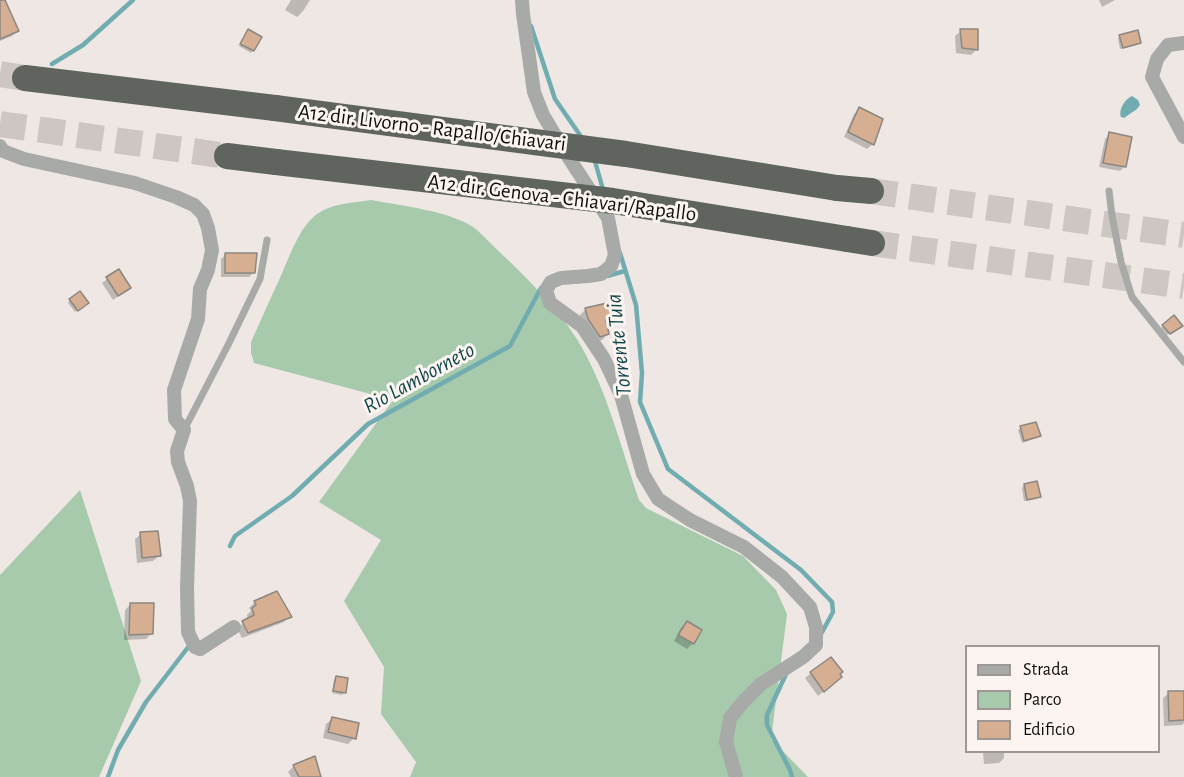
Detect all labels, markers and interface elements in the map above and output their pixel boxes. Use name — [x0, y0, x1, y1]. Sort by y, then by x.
street label: A12 dir. Livorno - Rapallo/Chiavari — [297, 99, 567, 157]
street label: A12 dir. Genova - Chiavari/Rapallo — [426, 169, 698, 227]
water label: Torrente Tuia — [600, 292, 638, 398]
water label: Rio Lamborneto — [359, 337, 479, 419]
legend — [965, 645, 1160, 753]
text: Strada — [1023, 661, 1069, 679]
text: Parco — [1023, 691, 1062, 709]
text: Edificio — [1023, 721, 1075, 739]

